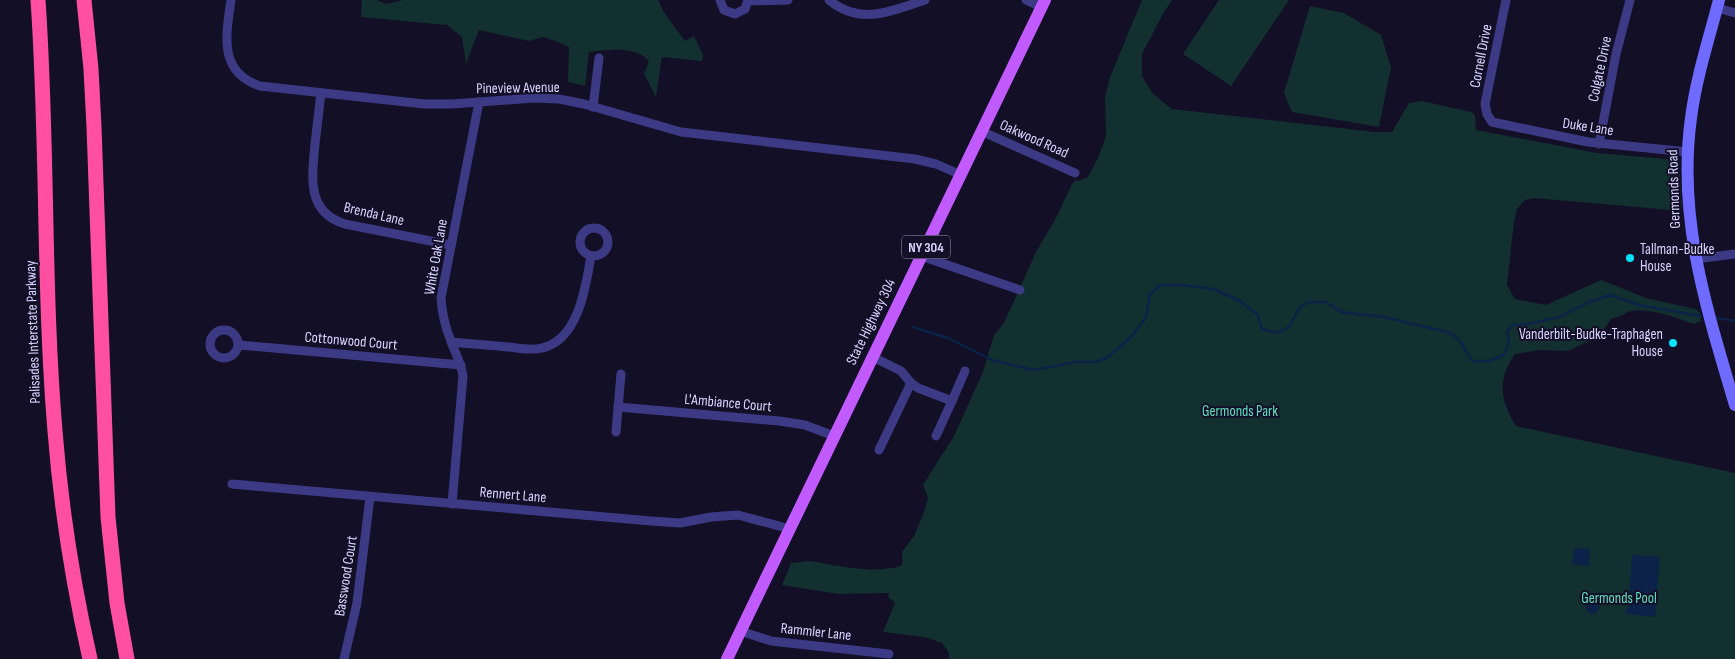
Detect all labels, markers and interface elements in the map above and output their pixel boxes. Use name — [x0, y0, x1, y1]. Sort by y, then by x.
street label: Cornell Drive — [1466, 23, 1496, 89]
street label: Colgate Drive — [1584, 34, 1616, 104]
street label: Pineview Avenue — [476, 78, 560, 98]
street label: Duke Lane — [1561, 114, 1615, 140]
street label: Oakwood Road — [997, 115, 1071, 163]
street label: Germonds Road — [1663, 149, 1685, 229]
street label: Brenda Lane — [342, 198, 406, 230]
street label: White Oak Lane — [420, 218, 452, 296]
road number: NY 304 — [902, 236, 950, 258]
place label: Tallman-Budke House — [1640, 240, 1715, 276]
marker: Tallman-Budke House — [1624, 252, 1636, 264]
street label: Palisades Interstate Parkway — [21, 260, 45, 404]
street label: State Highway 304 — [842, 276, 900, 368]
place label: Vanderbilt-Budke-Traphagen House — [1519, 325, 1663, 361]
street label: Cottonwood Court — [304, 327, 399, 355]
marker: Vanderbilt-Budke-Traphagen House — [1667, 337, 1679, 349]
street label: L'Ambiance Court — [684, 390, 773, 416]
park label: Germonds Park — [1202, 402, 1278, 421]
street label: Rennert Lane — [479, 483, 547, 507]
street label: Basswood Court — [330, 534, 362, 618]
park label: Germonds Pool — [1581, 589, 1657, 608]
street label: Rammler Lane — [780, 619, 852, 645]

